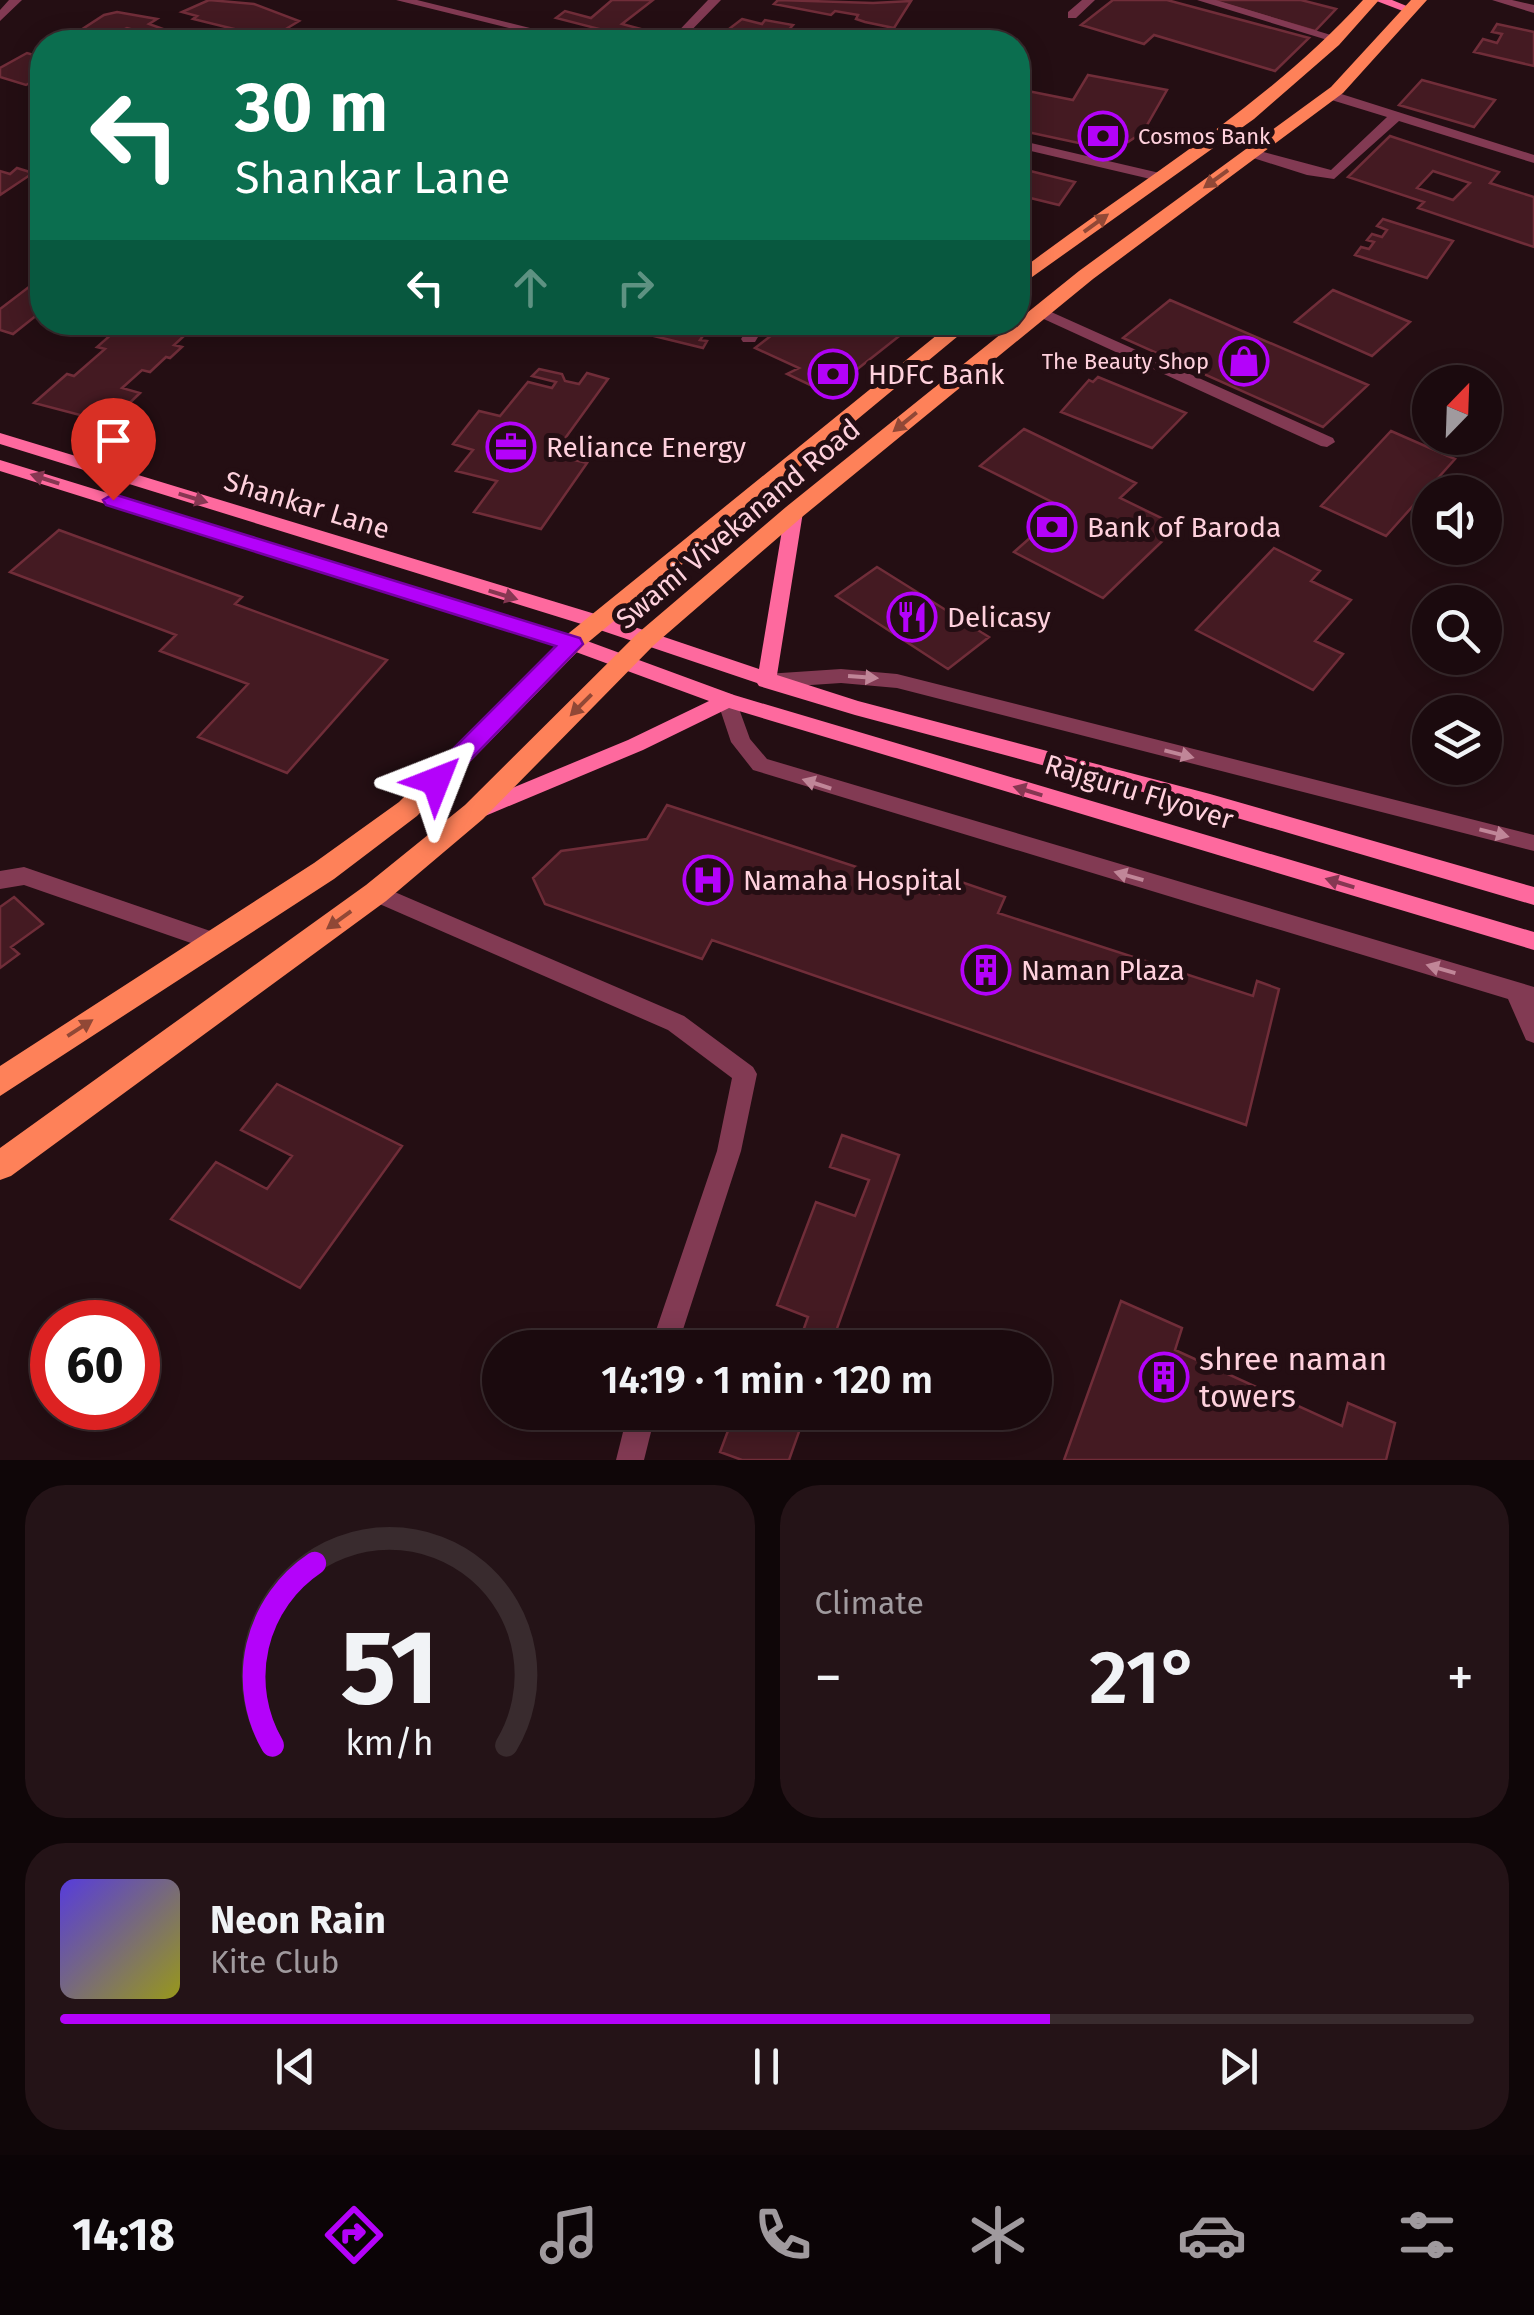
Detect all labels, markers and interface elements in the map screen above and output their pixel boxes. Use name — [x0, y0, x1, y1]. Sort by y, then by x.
text: 30 m — [235, 66, 388, 150]
icon: left — [70, 70, 200, 200]
bank icon: Cosmos Bank — [1077, 110, 1129, 162]
place label: Cosmos Bank — [1138, 123, 1271, 150]
text: Shankar Lane — [235, 151, 510, 205]
one-way arrow — [1203, 169, 1229, 189]
one-way arrow — [1083, 214, 1109, 233]
icon: left — [398, 260, 453, 315]
icon: ahead — [503, 260, 558, 315]
icon: right — [608, 260, 663, 315]
shop icon: The Beauty Shop — [1218, 335, 1270, 387]
bank icon: HDFC Bank — [807, 348, 859, 400]
place label: The Beauty Shop — [1042, 348, 1209, 375]
place label: HDFC Bank — [868, 358, 1005, 391]
north arrow — [1412, 365, 1502, 455]
map controls — [1412, 365, 1502, 785]
pin — [71, 398, 156, 501]
one-way arrow — [892, 411, 917, 432]
street label: Swami Vivekanand Road — [609, 412, 867, 636]
icon: arrive — [86, 413, 141, 468]
office icon: Reliance Energy — [485, 421, 537, 473]
place label: Reliance Energy — [546, 431, 746, 464]
street label: Shankar Lane — [220, 464, 394, 546]
one-way arrow — [29, 470, 59, 485]
button: sound — [1412, 475, 1502, 565]
one-way arrow — [179, 491, 209, 506]
bank icon: Bank of Baroda — [1026, 501, 1078, 553]
place label: Bank of Baroda — [1087, 511, 1281, 544]
button: search — [1412, 585, 1502, 675]
one-way arrow — [489, 589, 519, 604]
restaurant icon: Delicasy — [886, 591, 938, 643]
place label: Delicasy — [947, 601, 1051, 634]
one-way arrow — [848, 669, 879, 685]
one-way arrow — [570, 692, 594, 716]
button: layers — [1412, 695, 1502, 785]
position arrow — [384, 729, 488, 833]
one-way arrow — [1164, 746, 1195, 762]
street label: Rajguru Flyover — [1041, 748, 1238, 836]
one-way arrow — [802, 776, 832, 791]
one-way arrow — [1012, 783, 1043, 798]
one-way arrow — [1479, 826, 1510, 841]
hospital icon: Namaha Hospital — [682, 854, 734, 906]
place label: Namaha Hospital — [743, 864, 962, 897]
one-way arrow — [1113, 868, 1144, 883]
one-way arrow — [1324, 875, 1355, 890]
one-way arrow — [326, 910, 352, 930]
building icon: Naman Plaza — [960, 944, 1012, 996]
place label: Naman Plaza — [1021, 954, 1185, 987]
one-way arrow — [1425, 961, 1456, 976]
one-way arrow — [66, 1019, 94, 1037]
speed limit sign: 60 — [30, 1300, 160, 1430]
place label: shree naman towers — [1199, 1340, 1387, 1415]
building icon: shree naman towers — [1138, 1351, 1190, 1403]
text: 14:19 · 1 min · 120 m — [601, 1357, 933, 1403]
text: Climate — [815, 1584, 924, 1622]
text: 51 — [341, 1606, 439, 1731]
text: 21° — [1089, 1633, 1199, 1723]
text: − — [815, 1645, 842, 1711]
text: + — [1447, 1645, 1474, 1711]
text: km/h — [346, 1722, 434, 1764]
text: Neon Rain — [210, 1897, 386, 1943]
text: Kite Club — [210, 1943, 339, 1981]
icon: previous — [268, 2039, 323, 2094]
icon: pause — [739, 2039, 794, 2094]
icon: next — [1211, 2039, 1266, 2094]
icon: directions — [319, 2200, 389, 2270]
icon: music — [534, 2200, 604, 2270]
icon: phone — [748, 2200, 818, 2270]
icon: climate — [963, 2200, 1033, 2270]
icon: car — [1177, 2200, 1247, 2270]
icon: filters — [1392, 2200, 1462, 2270]
text: 14:18 — [72, 2208, 175, 2262]

